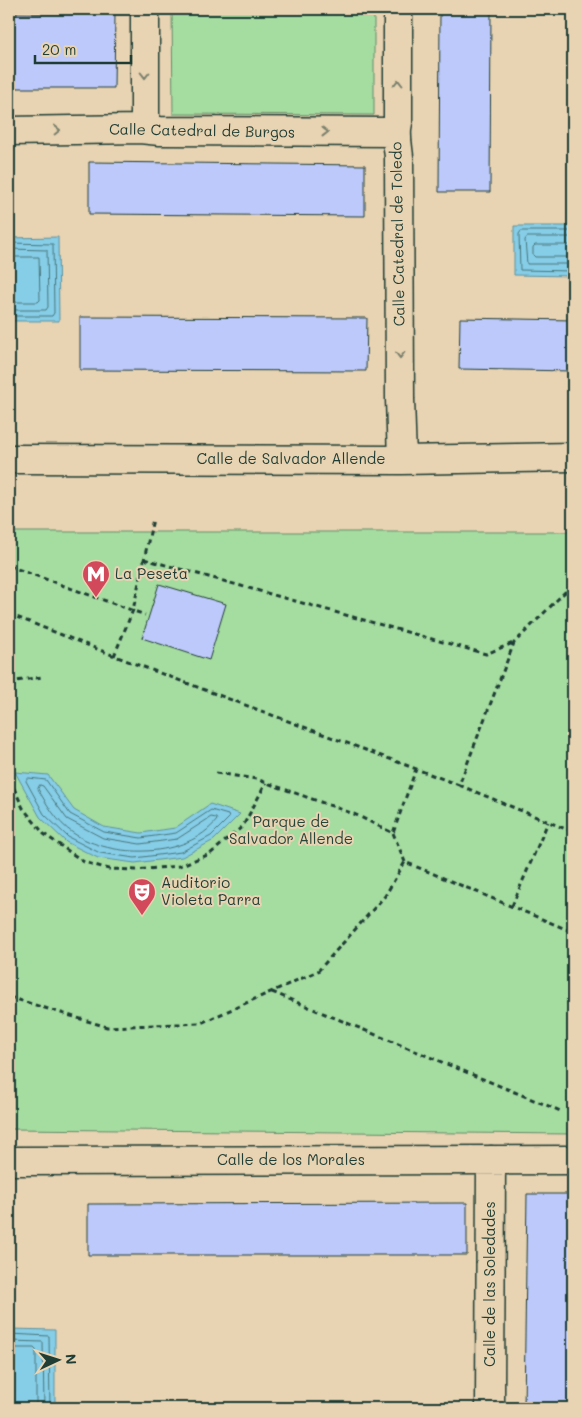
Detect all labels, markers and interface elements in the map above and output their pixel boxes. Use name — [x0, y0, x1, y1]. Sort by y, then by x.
scale bar — [35, 32, 131, 64]
text: 20 m — [42, 39, 76, 59]
one-way arrow — [140, 72, 150, 79]
one-way arrow — [393, 79, 403, 87]
street label: Calle Catedral de Burgos — [109, 118, 295, 142]
one-way arrow — [54, 125, 62, 135]
one-way arrow — [321, 127, 329, 137]
street label: Calle Catedral de Toledo — [385, 141, 409, 327]
one-way arrow — [395, 352, 405, 359]
street label: Calle de Salvador Allende — [196, 448, 386, 468]
metro station icon: La Peseta — [81, 559, 111, 598]
place label: La Peseta — [115, 563, 188, 583]
park label: Parque de Salvador Allende — [229, 811, 353, 848]
place label: Auditorio Violeta Parra — [161, 872, 261, 909]
theatre icon: Auditorio Violeta Parra — [127, 877, 157, 916]
street label: Calle de los Morales — [217, 1149, 365, 1169]
street label: Calle de las Soledades — [479, 1201, 499, 1367]
north arrow — [32, 1334, 82, 1384]
text: N — [62, 1353, 81, 1365]

